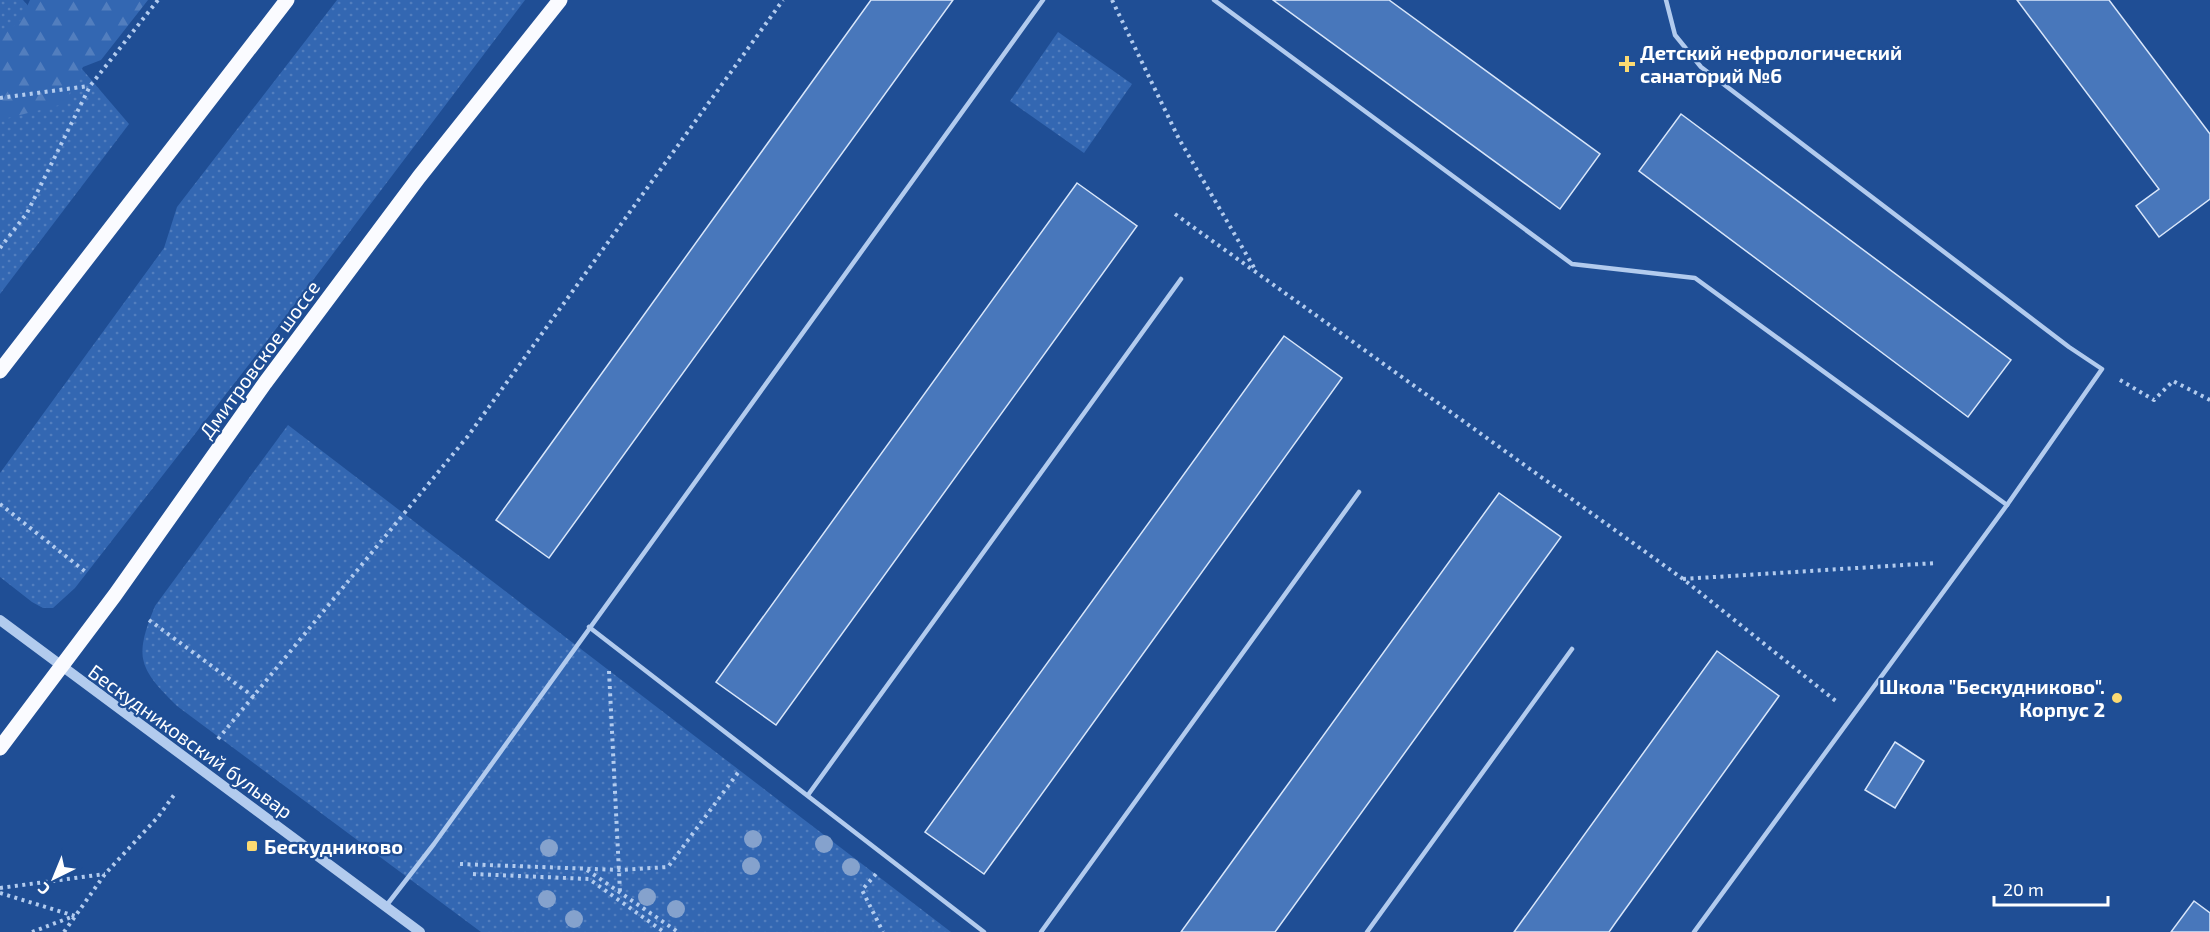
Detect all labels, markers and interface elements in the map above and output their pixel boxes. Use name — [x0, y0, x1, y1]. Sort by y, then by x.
place label: Детский нефрологический санаторий №6 — [1640, 40, 1902, 87]
marker: Детский нефрологический санаторий №6 — [1618, 55, 1636, 73]
street label: Дмитровское шоссе — [194, 275, 324, 443]
street label: Бескудниковский бульвар — [84, 659, 298, 824]
place label: Школа "Бескудниково". Корпус 2 — [1879, 674, 2105, 721]
marker: Школа "Бескудниково". Корпус 2 — [2110, 691, 2124, 705]
place label: Бескудниково — [264, 834, 403, 858]
marker: Бескудниково — [245, 839, 259, 853]
north arrow — [24, 848, 84, 908]
scale bar — [1994, 869, 2108, 907]
text: 20 m — [2003, 878, 2044, 900]
text: С — [34, 879, 53, 899]

